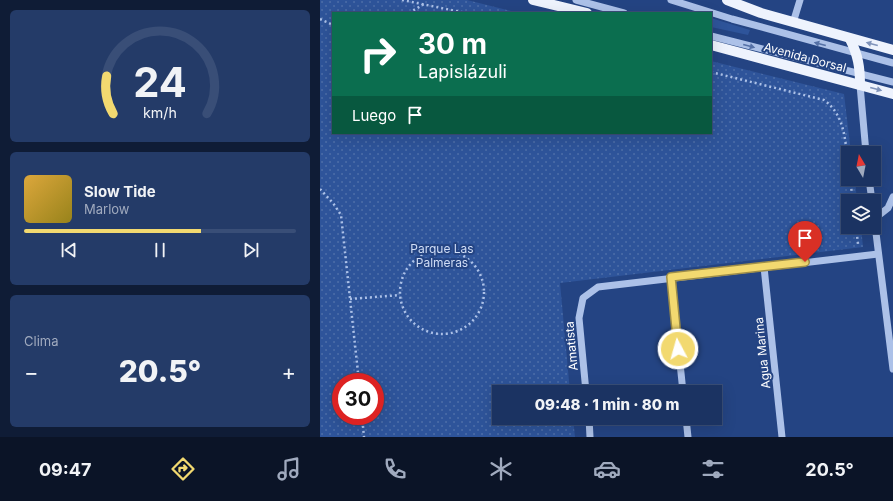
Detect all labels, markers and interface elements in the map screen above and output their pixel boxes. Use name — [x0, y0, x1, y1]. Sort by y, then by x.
text: 30 m — [418, 27, 487, 61]
icon: right — [352, 28, 404, 80]
street label: Avenida Dorsal — [762, 39, 848, 75]
one-way arrow — [814, 40, 826, 46]
one-way arrow — [865, 41, 878, 47]
one-way arrow — [743, 43, 755, 49]
text: 24 — [133, 57, 187, 107]
text: Lapislázuli — [418, 61, 507, 82]
one-way arrow — [871, 86, 883, 92]
text: km/h — [143, 104, 177, 121]
icon: arrive — [404, 104, 426, 126]
text: Luego — [352, 106, 396, 125]
north arrow — [841, 146, 881, 186]
map controls — [841, 146, 881, 234]
text: Slow Tide — [84, 182, 156, 201]
button: layers — [841, 194, 881, 234]
text: Marlow — [84, 201, 130, 217]
pin — [788, 221, 822, 262]
icon: arrive — [794, 227, 816, 249]
icon: previous — [58, 239, 80, 261]
icon: pause — [149, 239, 171, 261]
icon: next — [240, 239, 262, 261]
park label: Parque Las Palmeras — [410, 241, 474, 270]
street label: Agua Marina — [751, 316, 773, 390]
street label: Amatista — [561, 321, 581, 371]
position arrow — [657, 328, 699, 370]
text: Clima — [24, 333, 58, 349]
text: 20.5° — [119, 353, 201, 389]
text: − — [24, 359, 39, 385]
text: + — [281, 359, 296, 385]
speed limit sign: 30 — [332, 373, 384, 425]
text: 09:48 · 1 min · 80 m — [535, 395, 679, 414]
icon: directions — [169, 455, 197, 483]
icon: music — [275, 455, 303, 483]
icon: phone — [381, 455, 409, 483]
icon: climate — [487, 455, 515, 483]
icon: car — [593, 455, 621, 483]
icon: filters — [699, 455, 727, 483]
text: 09:47 — [39, 459, 91, 480]
text: 20.5° — [805, 459, 854, 480]

